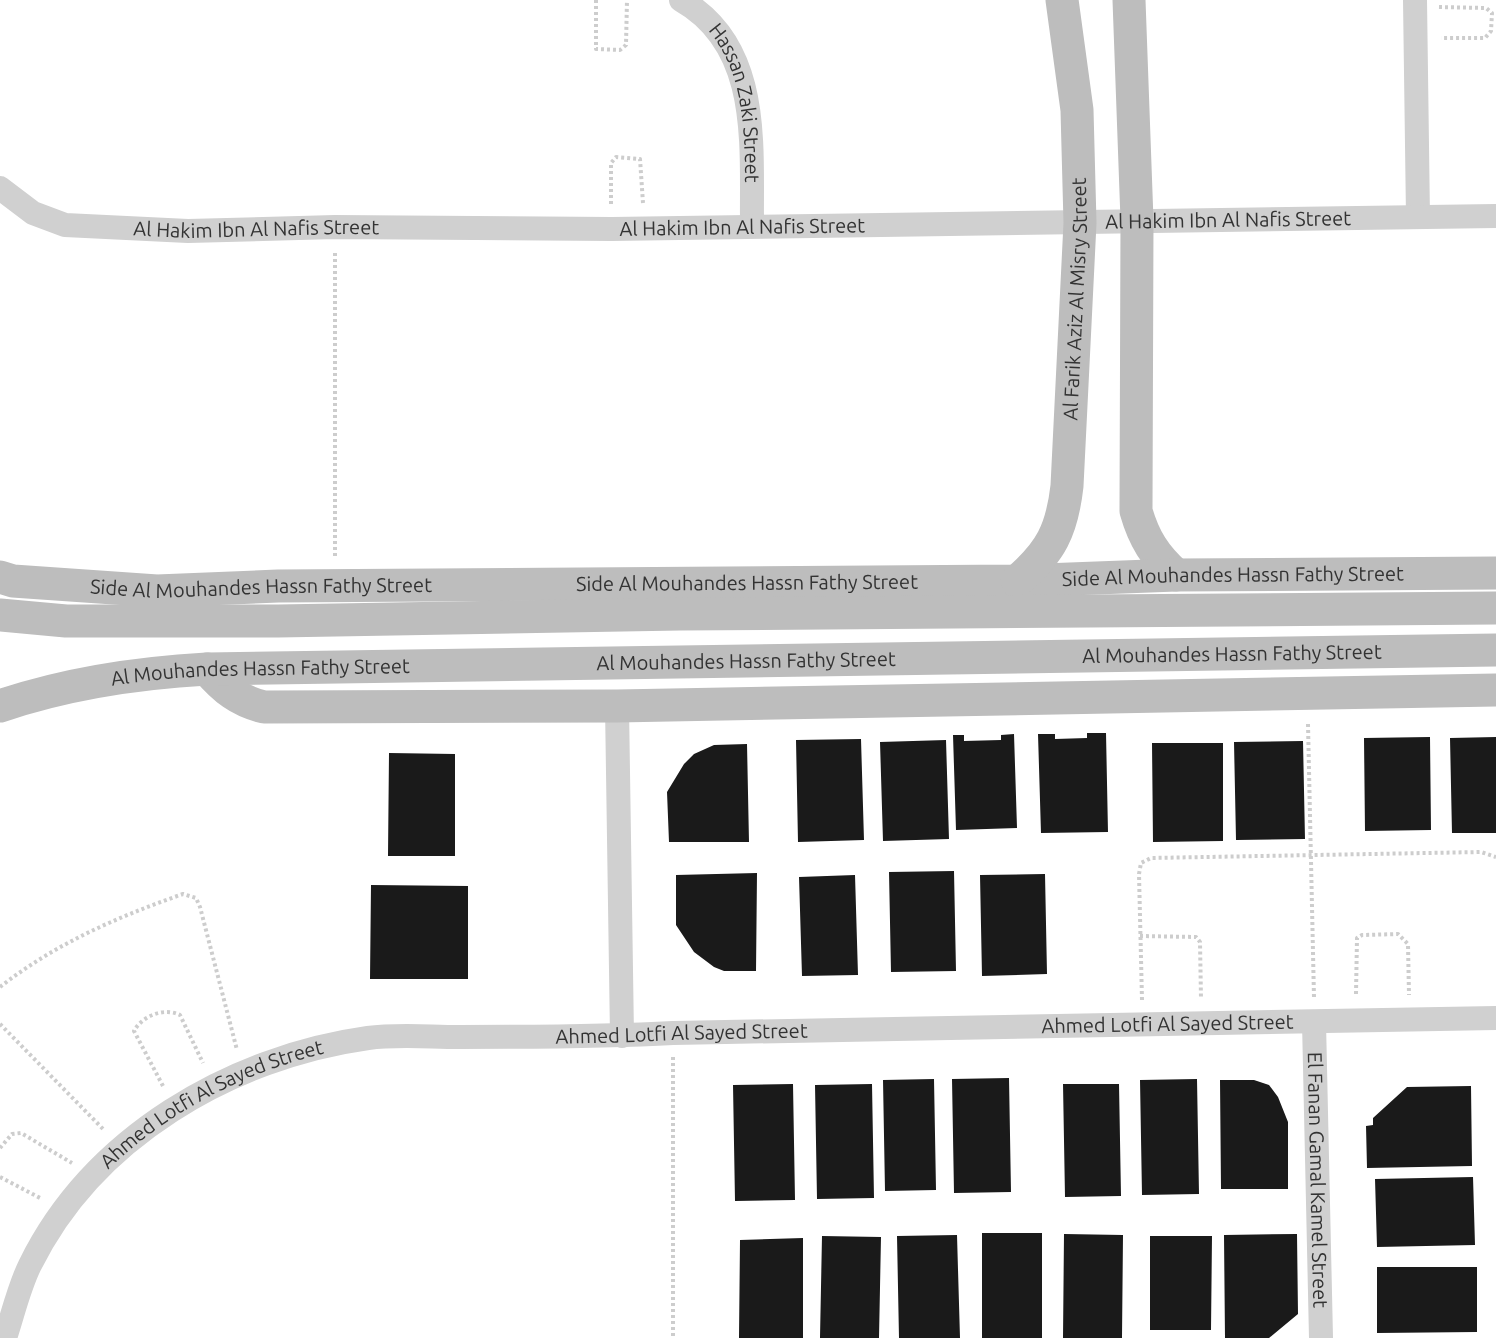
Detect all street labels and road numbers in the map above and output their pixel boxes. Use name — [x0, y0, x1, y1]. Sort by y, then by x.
street label: Hassan Zaki Street — [705, 18, 764, 183]
street label: Al Farik Aziz Al Misry Street — [1058, 177, 1091, 421]
street label: Al Hakim Ibn Al Nafis Street — [1105, 206, 1351, 233]
street label: Al Hakim Ibn Al Nafis Street — [619, 213, 865, 240]
street label: Al Hakim Ibn Al Nafis Street — [133, 215, 379, 242]
street label: Side Al Mouhandes Hassn Fathy Street — [1061, 562, 1404, 590]
street label: Side Al Mouhandes Hassn Fathy Street — [576, 570, 918, 595]
street label: Side Al Mouhandes Hassn Fathy Street — [89, 573, 432, 602]
street label: Al Mouhandes Hassn Fathy Street — [1082, 640, 1382, 667]
street label: Al Mouhandes Hassn Fathy Street — [596, 647, 896, 674]
street label: Al Mouhandes Hassn Fathy Street — [109, 654, 410, 690]
street label: Ahmed Lotfi Al Sayed Street — [1041, 1010, 1294, 1037]
street label: Ahmed Lotfi Al Sayed Street — [555, 1019, 808, 1048]
street label: Ahmed Lotfi Al Sayed Street — [95, 1035, 325, 1173]
street label: El Fanan Gamal Kamel Street — [1304, 1052, 1332, 1308]

